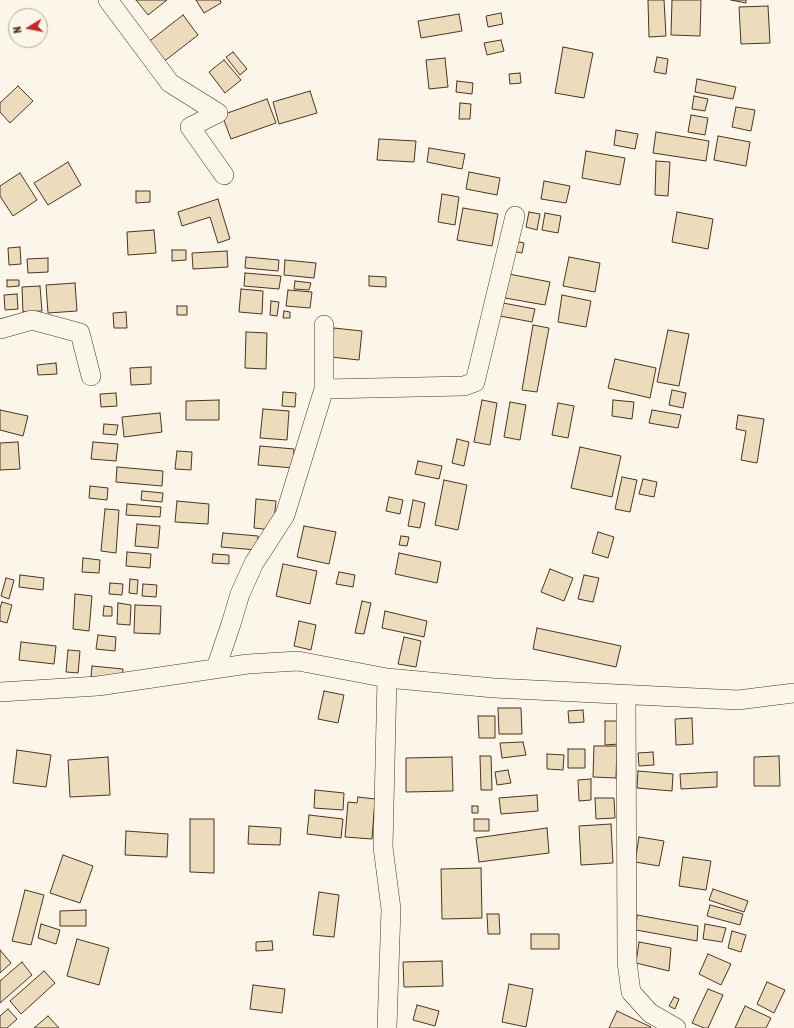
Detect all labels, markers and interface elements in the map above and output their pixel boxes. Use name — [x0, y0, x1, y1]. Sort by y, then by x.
north arrow — [8, 8, 48, 48]
text: N — [11, 26, 24, 34]

